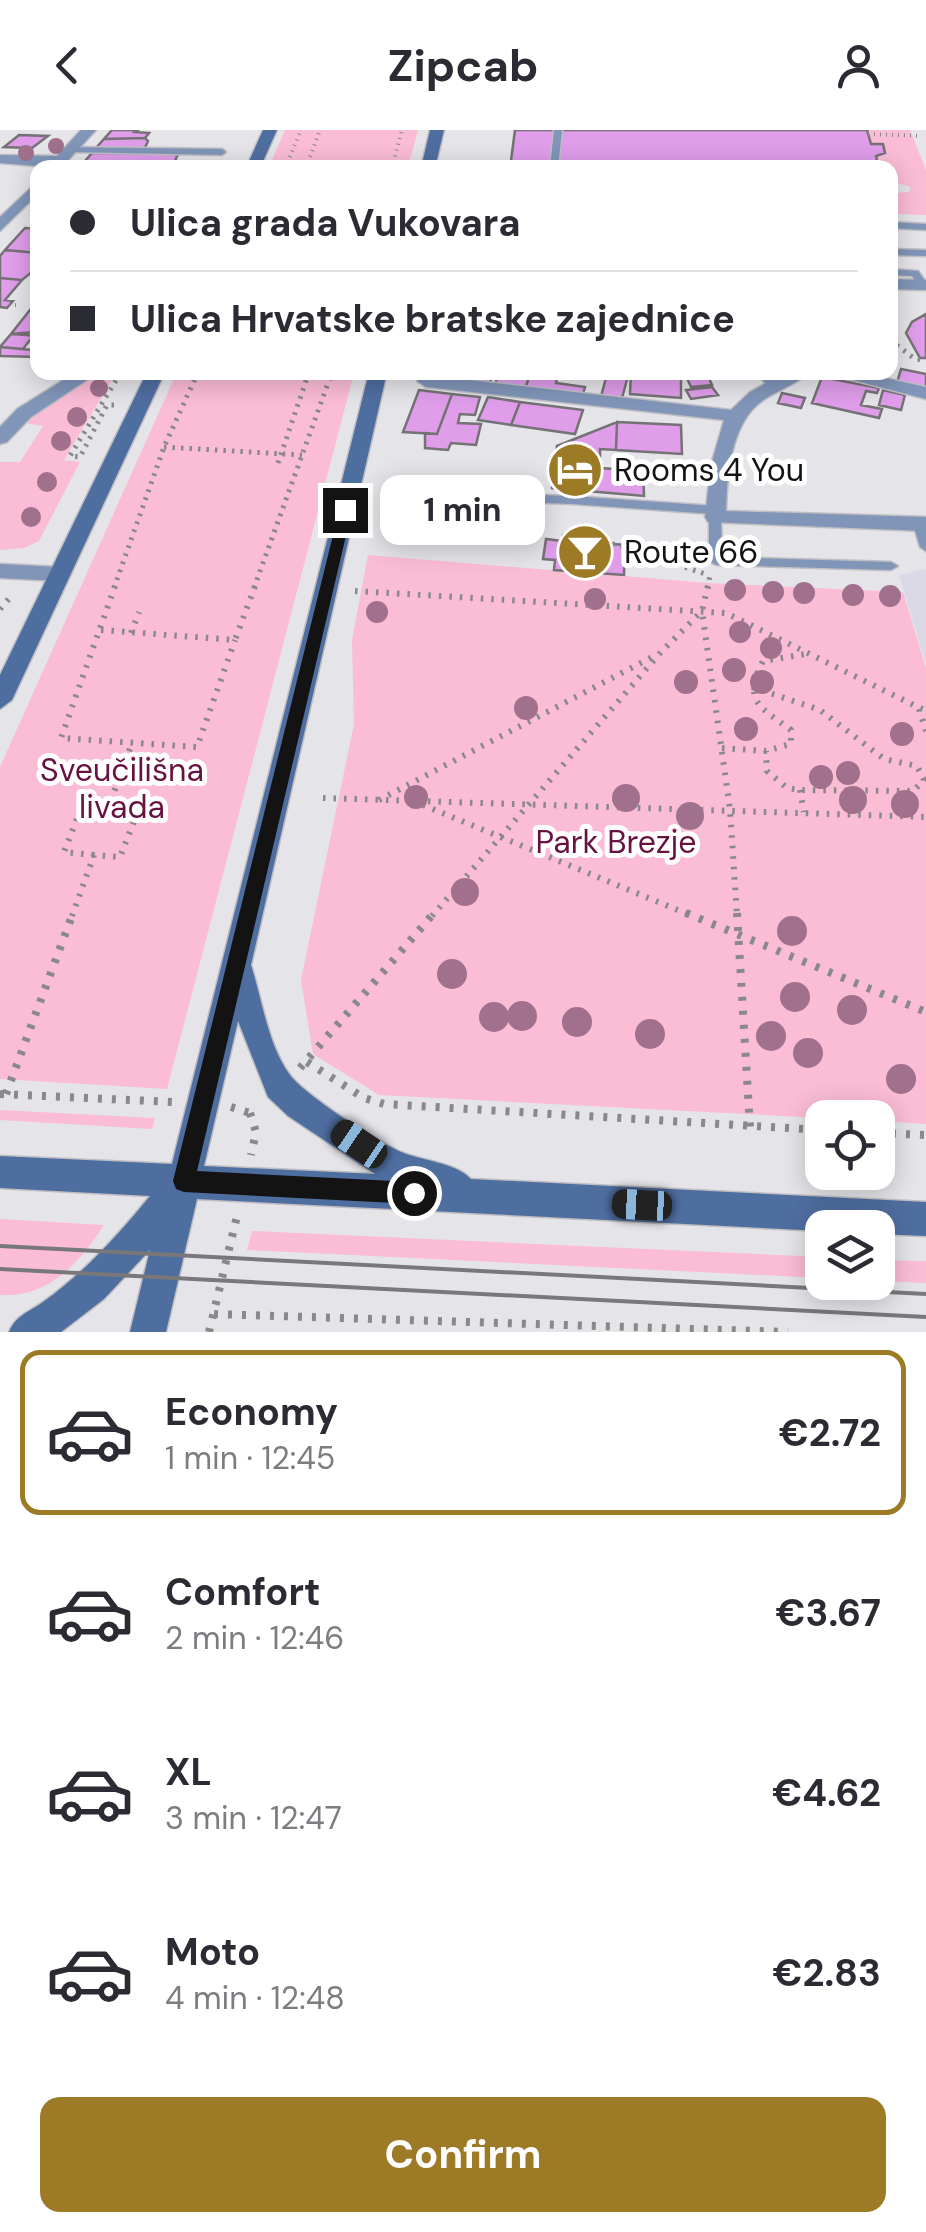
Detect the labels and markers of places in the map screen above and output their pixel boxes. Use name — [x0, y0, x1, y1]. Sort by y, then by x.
hotel icon: Rooms 4 You — [545, 440, 605, 500]
place label: Rooms 4 You — [614, 449, 804, 491]
bar icon: Route 66 — [555, 522, 615, 582]
place label: Route 66 — [624, 531, 758, 573]

